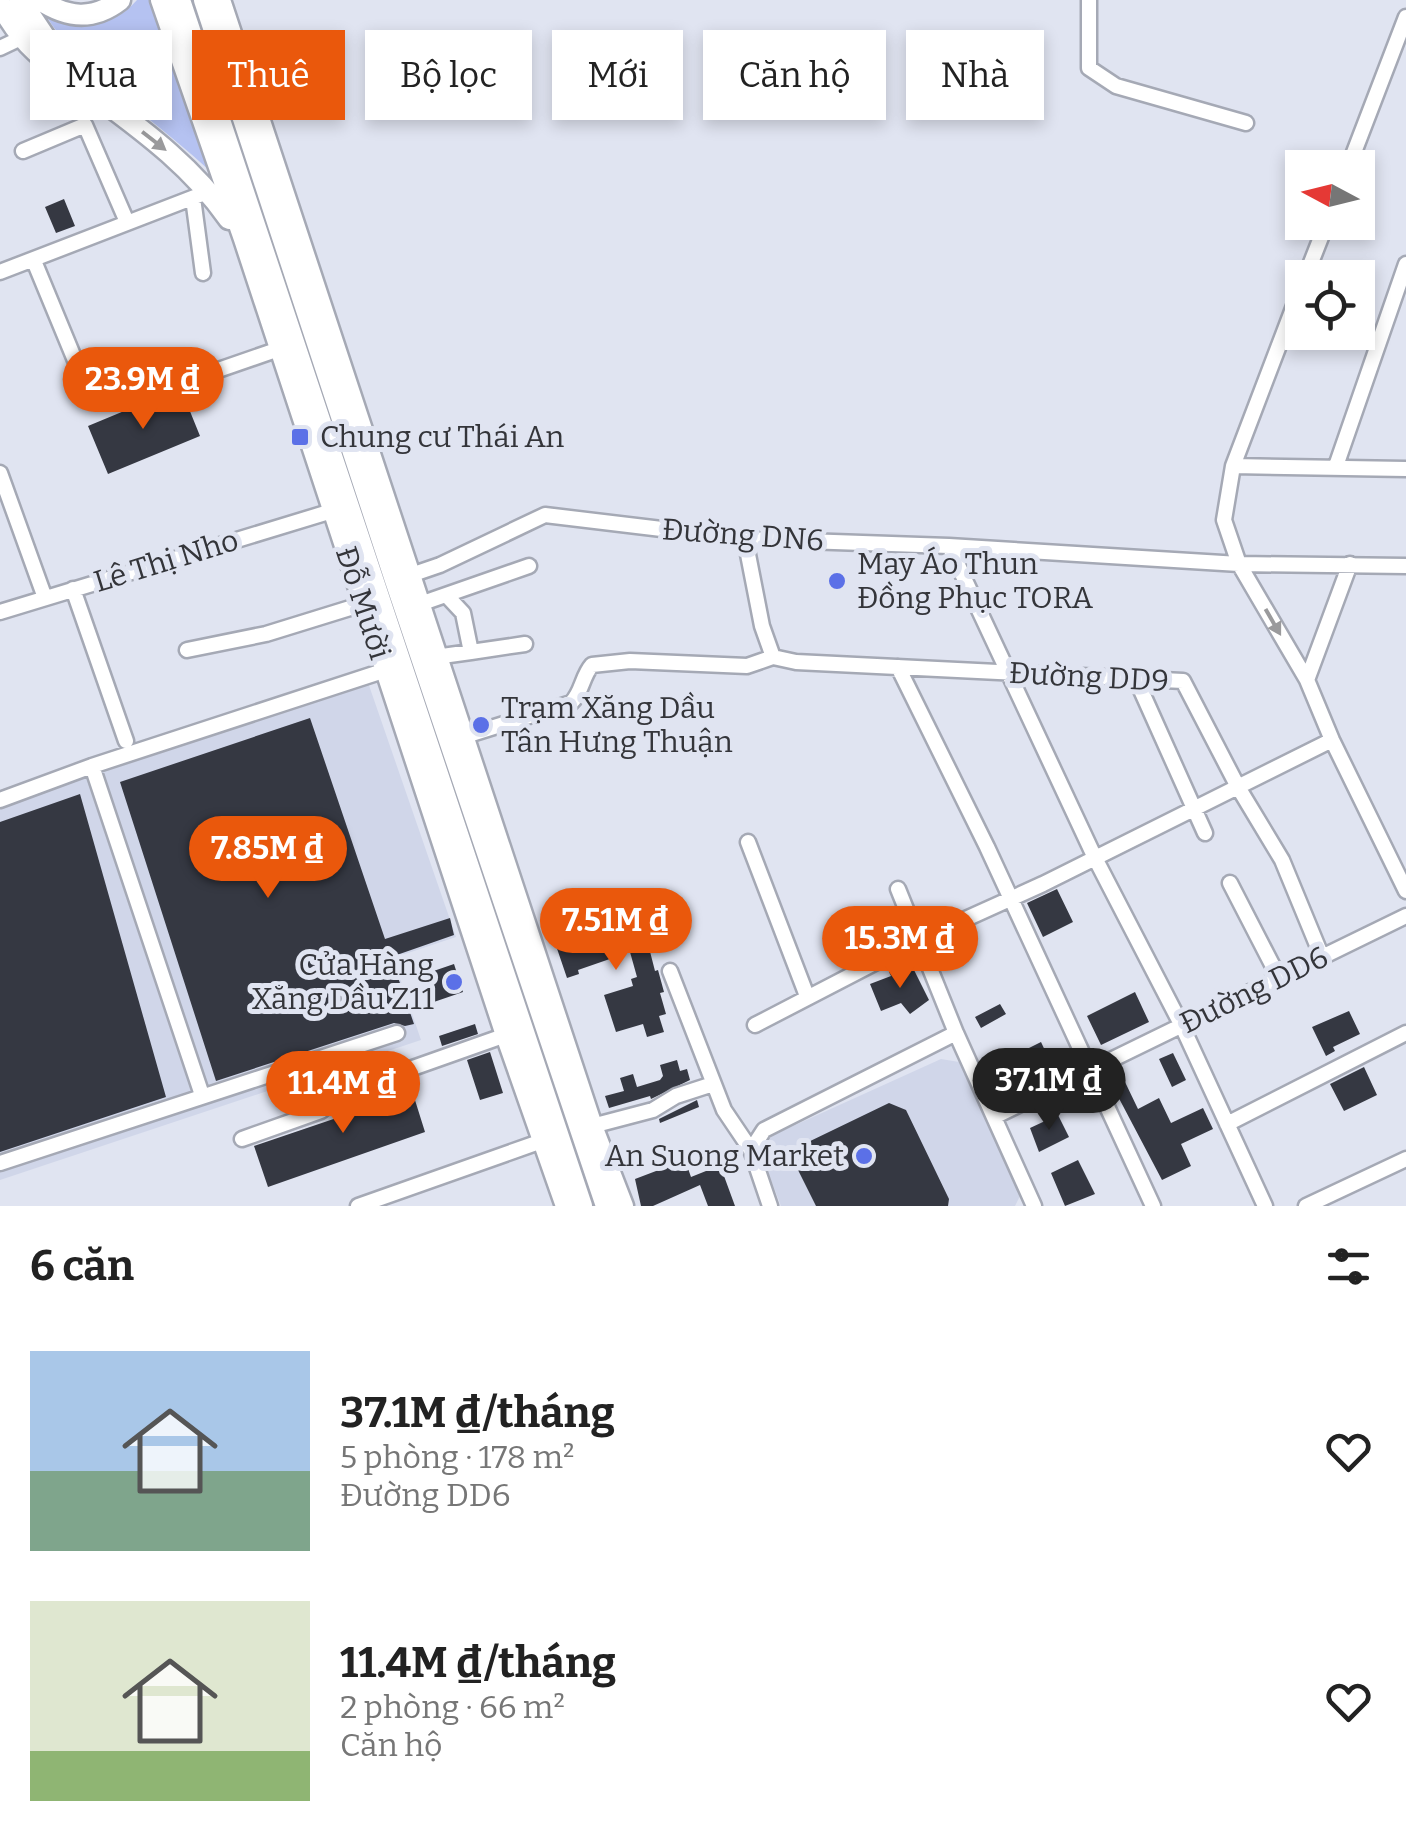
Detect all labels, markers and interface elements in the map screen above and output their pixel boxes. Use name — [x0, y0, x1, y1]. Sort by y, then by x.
chip: Mua — [30, 30, 172, 120]
chip: Thuê — [192, 30, 345, 120]
chip: Bộ lọc — [365, 30, 532, 120]
chip: Mới — [552, 30, 683, 120]
chip: Căn hộ — [703, 30, 886, 120]
chip: Nhà — [906, 30, 1044, 120]
one-way arrow — [141, 130, 167, 151]
north arrow — [1285, 150, 1375, 240]
map controls — [1285, 150, 1375, 350]
button: locate — [1285, 260, 1375, 350]
pin: 23.9M ₫ — [51, 347, 235, 432]
text: 23.9M ₫ — [85, 360, 201, 398]
place label: Chung cư Thái An — [320, 419, 564, 455]
marker: Chung cư Thái An — [289, 426, 311, 448]
street label: Đường DN6 — [661, 511, 825, 559]
street label: Lê Thị Nho — [89, 522, 243, 600]
street label: Đỗ Mười — [328, 542, 398, 664]
place label: May Áo Thun Đồng Phục TORA — [857, 546, 1094, 616]
marker: May Áo Thun Đồng Phục TORA — [826, 570, 848, 592]
one-way arrow — [1264, 608, 1281, 636]
street label: Đường DD9 — [1008, 655, 1170, 699]
place label: Trạm Xăng Dầu Tân Hưng Thuận — [501, 690, 733, 760]
marker: Trạm Xăng Dầu Tân Hưng Thuận — [470, 714, 492, 736]
pin: 7.85M ₫ — [176, 816, 360, 901]
text: 7.85M ₫ — [211, 829, 325, 867]
pin: 7.51M ₫ — [524, 888, 708, 973]
text: 7.51M ₫ — [562, 901, 670, 939]
pin: 15.3M ₫ — [808, 906, 992, 991]
text: 15.3M ₫ — [844, 919, 956, 957]
street label: Đường DD6 — [1174, 939, 1334, 1041]
place label: Cửa Hàng Xăng Dầu Z11 — [251, 947, 434, 1017]
marker: Cửa Hàng Xăng Dầu Z11 — [443, 971, 465, 993]
pin: 37.1M ₫ — [957, 1048, 1141, 1133]
pin: 11.4M ₫ — [251, 1051, 435, 1136]
text: 37.1M ₫ — [995, 1061, 1103, 1099]
text: 11.4M ₫ — [288, 1064, 398, 1102]
place label: An Suong Market — [605, 1138, 844, 1174]
marker: An Suong Market — [853, 1145, 875, 1167]
icon: filters — [1321, 1239, 1376, 1294]
text: 6 căn — [30, 1241, 134, 1291]
text: 37.1M ₫/tháng — [340, 1388, 615, 1438]
icon: home — [110, 1391, 230, 1511]
icon: heart — [1321, 1424, 1376, 1479]
text: 5 phòng · 178 m² — [340, 1438, 574, 1476]
text: Đường DD6 — [340, 1476, 511, 1514]
text: 11.4M ₫/tháng — [340, 1638, 616, 1688]
icon: home — [110, 1641, 230, 1761]
icon: heart — [1321, 1674, 1376, 1729]
text: 2 phòng · 66 m² — [340, 1688, 565, 1726]
text: Căn hộ — [340, 1726, 442, 1764]

